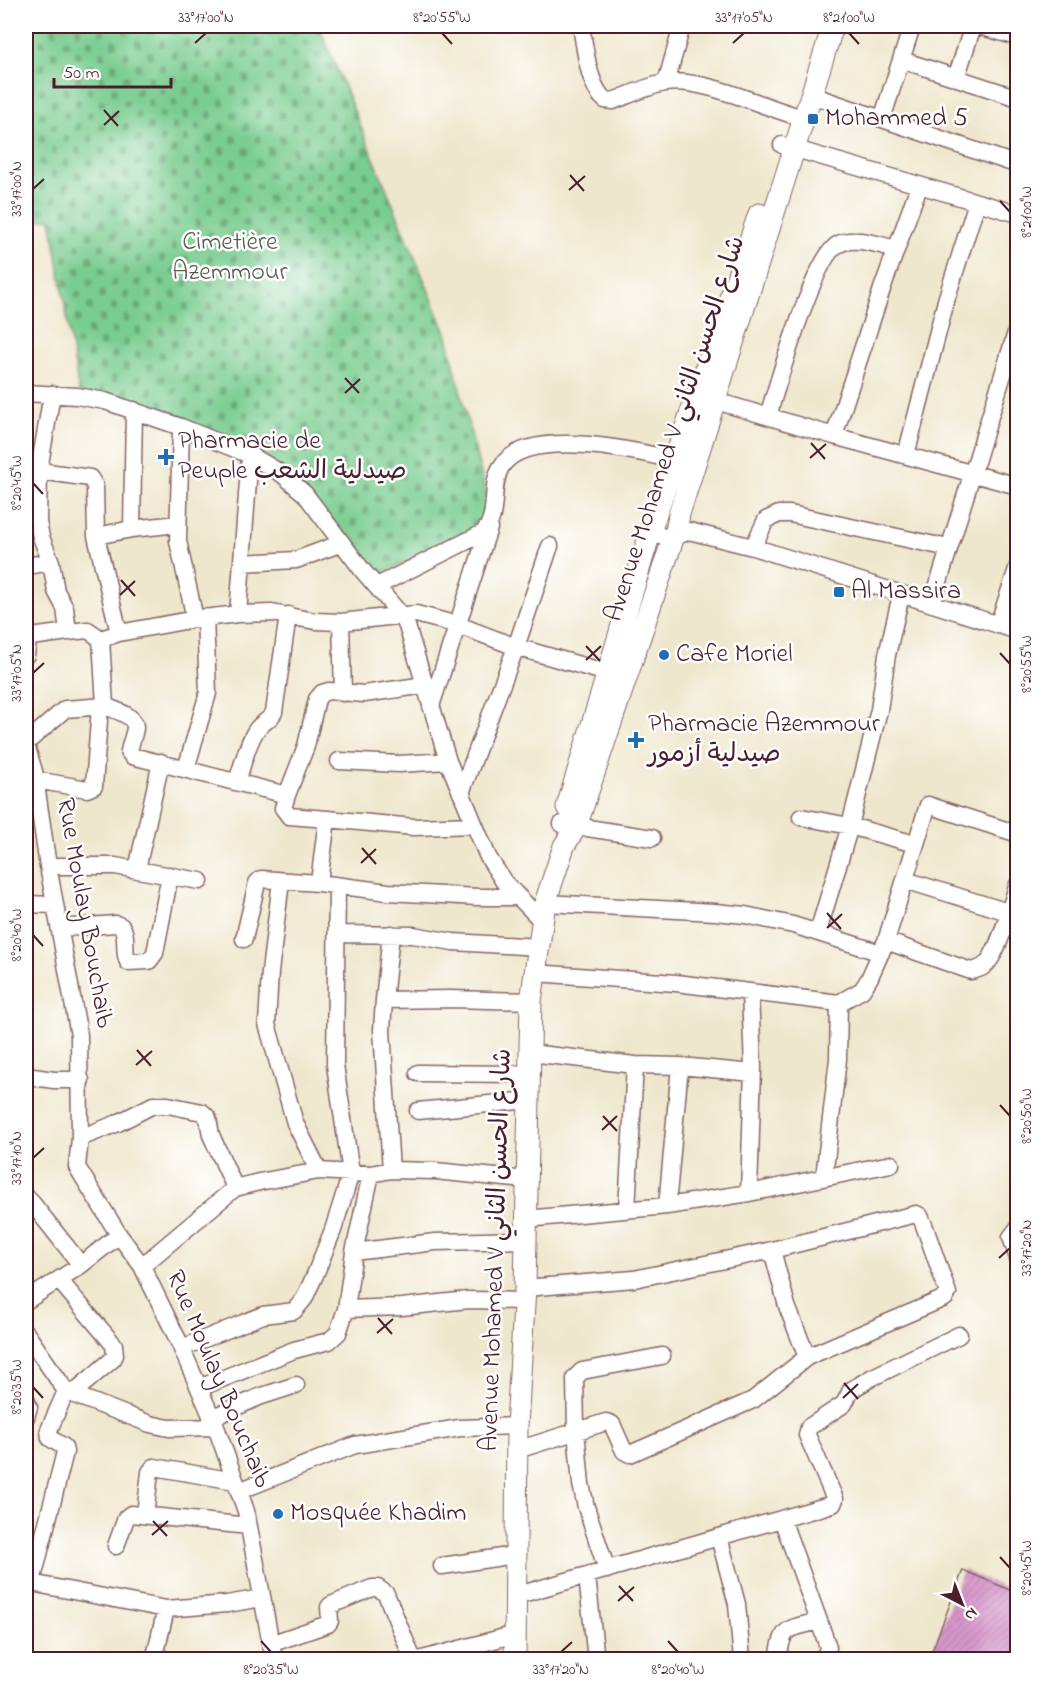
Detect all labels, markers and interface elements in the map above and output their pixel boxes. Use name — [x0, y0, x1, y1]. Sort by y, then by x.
text: 33°17'00"N — [178, 7, 234, 29]
text: 8°20'55"W — [413, 7, 471, 29]
text: 33°17'05"N — [715, 7, 773, 29]
text: 8°21'00"W — [823, 7, 875, 29]
scale bar — [54, 51, 171, 89]
text: 50 m — [63, 61, 100, 87]
place label: Mohammed 5 — [825, 100, 968, 138]
marker: Mohammed 5 — [806, 112, 820, 126]
text: 33°17'00"N — [6, 161, 28, 217]
text: 8°21'00"W — [1016, 186, 1038, 238]
park label: Cimetière Azemmour — [172, 224, 289, 292]
street label: Avenue Mohamed V شارع الحسن الثاني — [596, 231, 757, 627]
place label: Pharmacie de Peuple صيدلية الشعب — [178, 423, 407, 491]
marker: Pharmacie de Peuple صيدلية الشعب — [159, 450, 173, 464]
text: 8°20'45"W — [6, 455, 28, 511]
place label: Al Massira — [851, 573, 961, 611]
marker: Al Massira — [832, 585, 846, 599]
text: 8°20'55"W — [1016, 635, 1038, 693]
place label: Cafe Moriel — [676, 636, 793, 674]
text: 33°17'05"N — [6, 644, 28, 702]
marker: Cafe Moriel — [657, 648, 671, 662]
place label: Pharmacie Azemmour صيدلية أزمور — [646, 706, 881, 774]
marker: Pharmacie Azemmour صيدلية أزمور — [629, 733, 643, 747]
street label: Rue Moulay Bouchaib — [45, 795, 123, 1031]
text: 8°20'40"W — [6, 909, 28, 961]
street label: Avenue Mohamed V شارع الحسن الثاني — [471, 1048, 524, 1452]
text: 8°20'50"W — [1016, 1088, 1038, 1144]
text: 33°17'10"N — [6, 1131, 28, 1185]
text: 33°17'20"N — [1016, 1220, 1038, 1276]
street label: Rue Moulay Bouchaib — [155, 1264, 281, 1494]
text: 8°20'35"W — [6, 1359, 28, 1415]
place label: Mosquée Khadim — [290, 1495, 466, 1533]
marker: Mosquée Khadim — [271, 1507, 285, 1521]
text: 8°20'45"W — [1016, 1540, 1038, 1596]
north arrow — [932, 1574, 992, 1634]
text: N — [959, 1601, 983, 1626]
text: 8°20'35"W — [243, 1659, 299, 1681]
text: 33°17'20"N — [533, 1659, 589, 1681]
text: 8°20'40"W — [652, 1659, 704, 1681]

